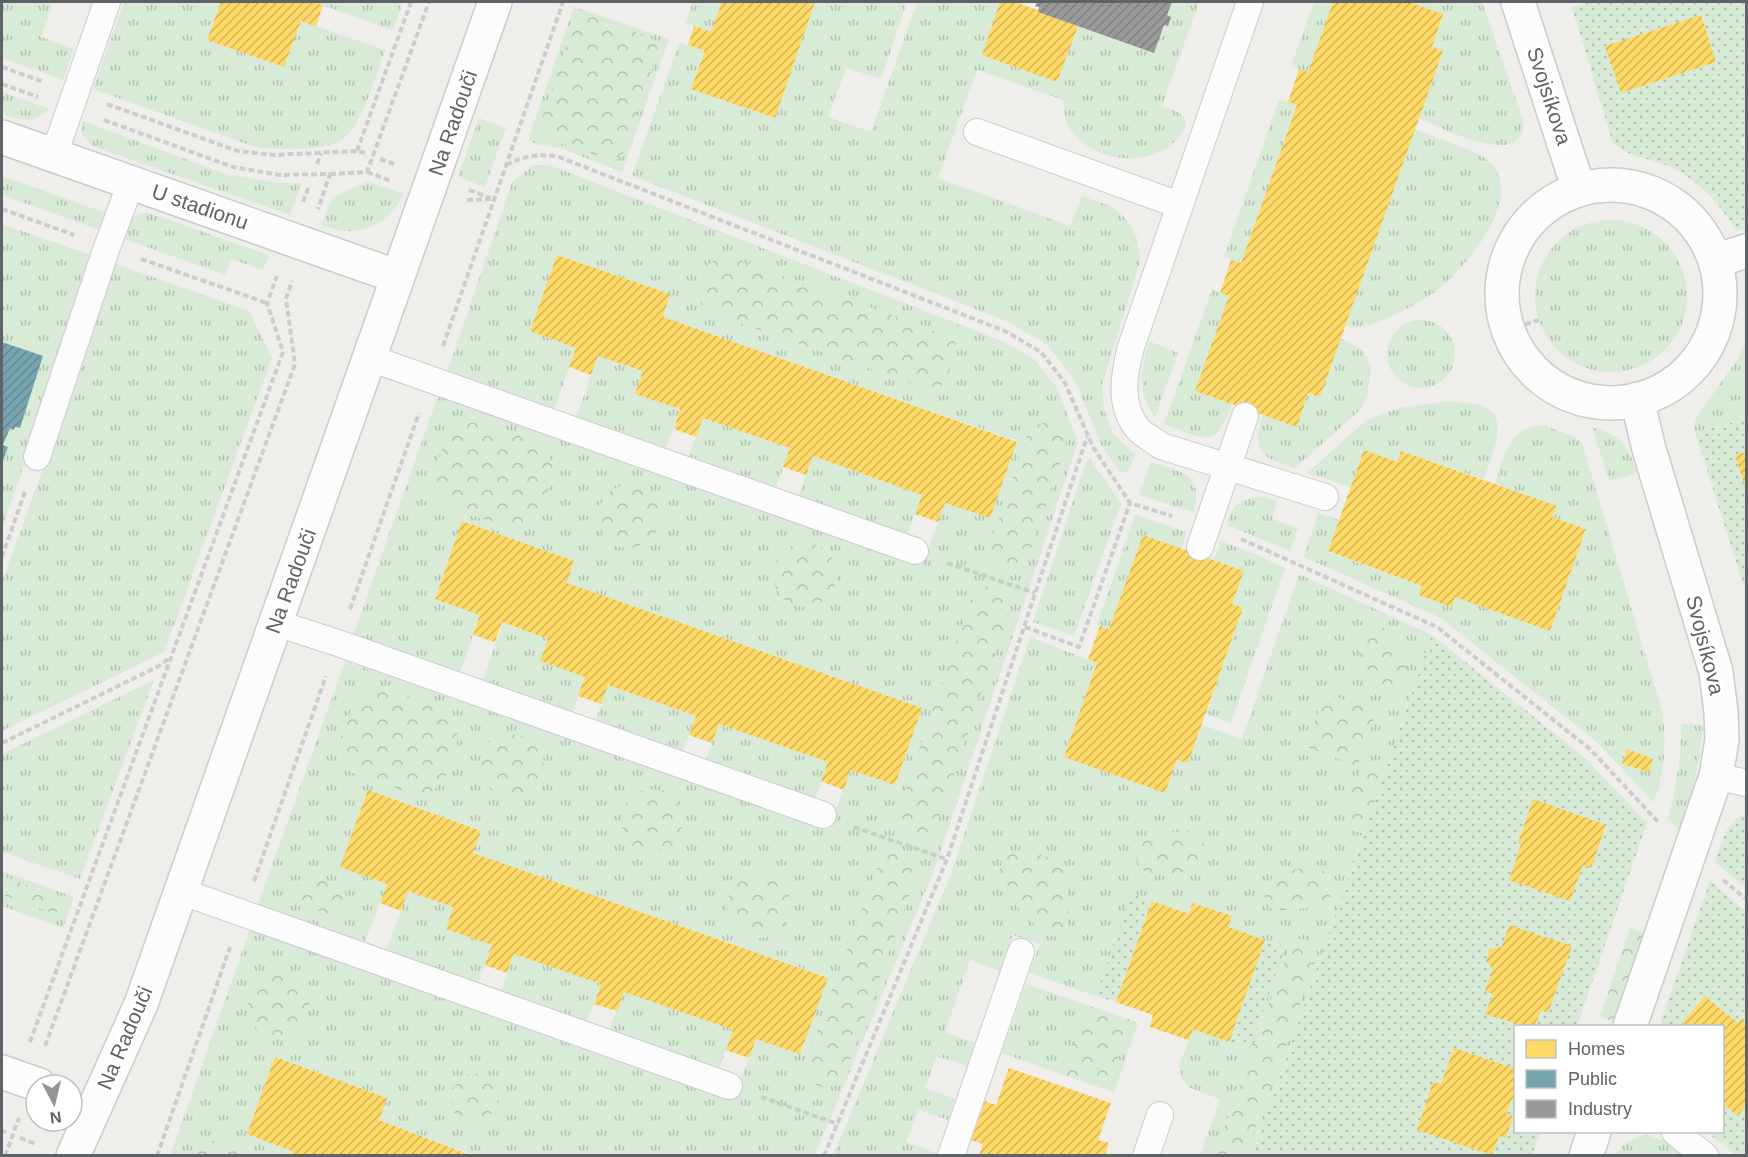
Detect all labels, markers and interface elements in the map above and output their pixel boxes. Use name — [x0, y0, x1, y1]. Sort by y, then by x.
street label: Svojsíkova — [1523, 44, 1576, 148]
street label: Na Radouči — [424, 67, 481, 178]
street label: U stadionu — [149, 179, 251, 234]
street label: Na Radouči — [261, 525, 320, 636]
street label: Svojsíkova — [1682, 593, 1729, 697]
street label: Na Radouči — [93, 983, 157, 1093]
legend — [1514, 1025, 1724, 1133]
text: Homes — [1568, 1039, 1625, 1059]
text: Public — [1568, 1069, 1617, 1089]
north arrow — [24, 1073, 84, 1133]
text: Industry — [1568, 1099, 1632, 1119]
text: N — [49, 1108, 63, 1127]

